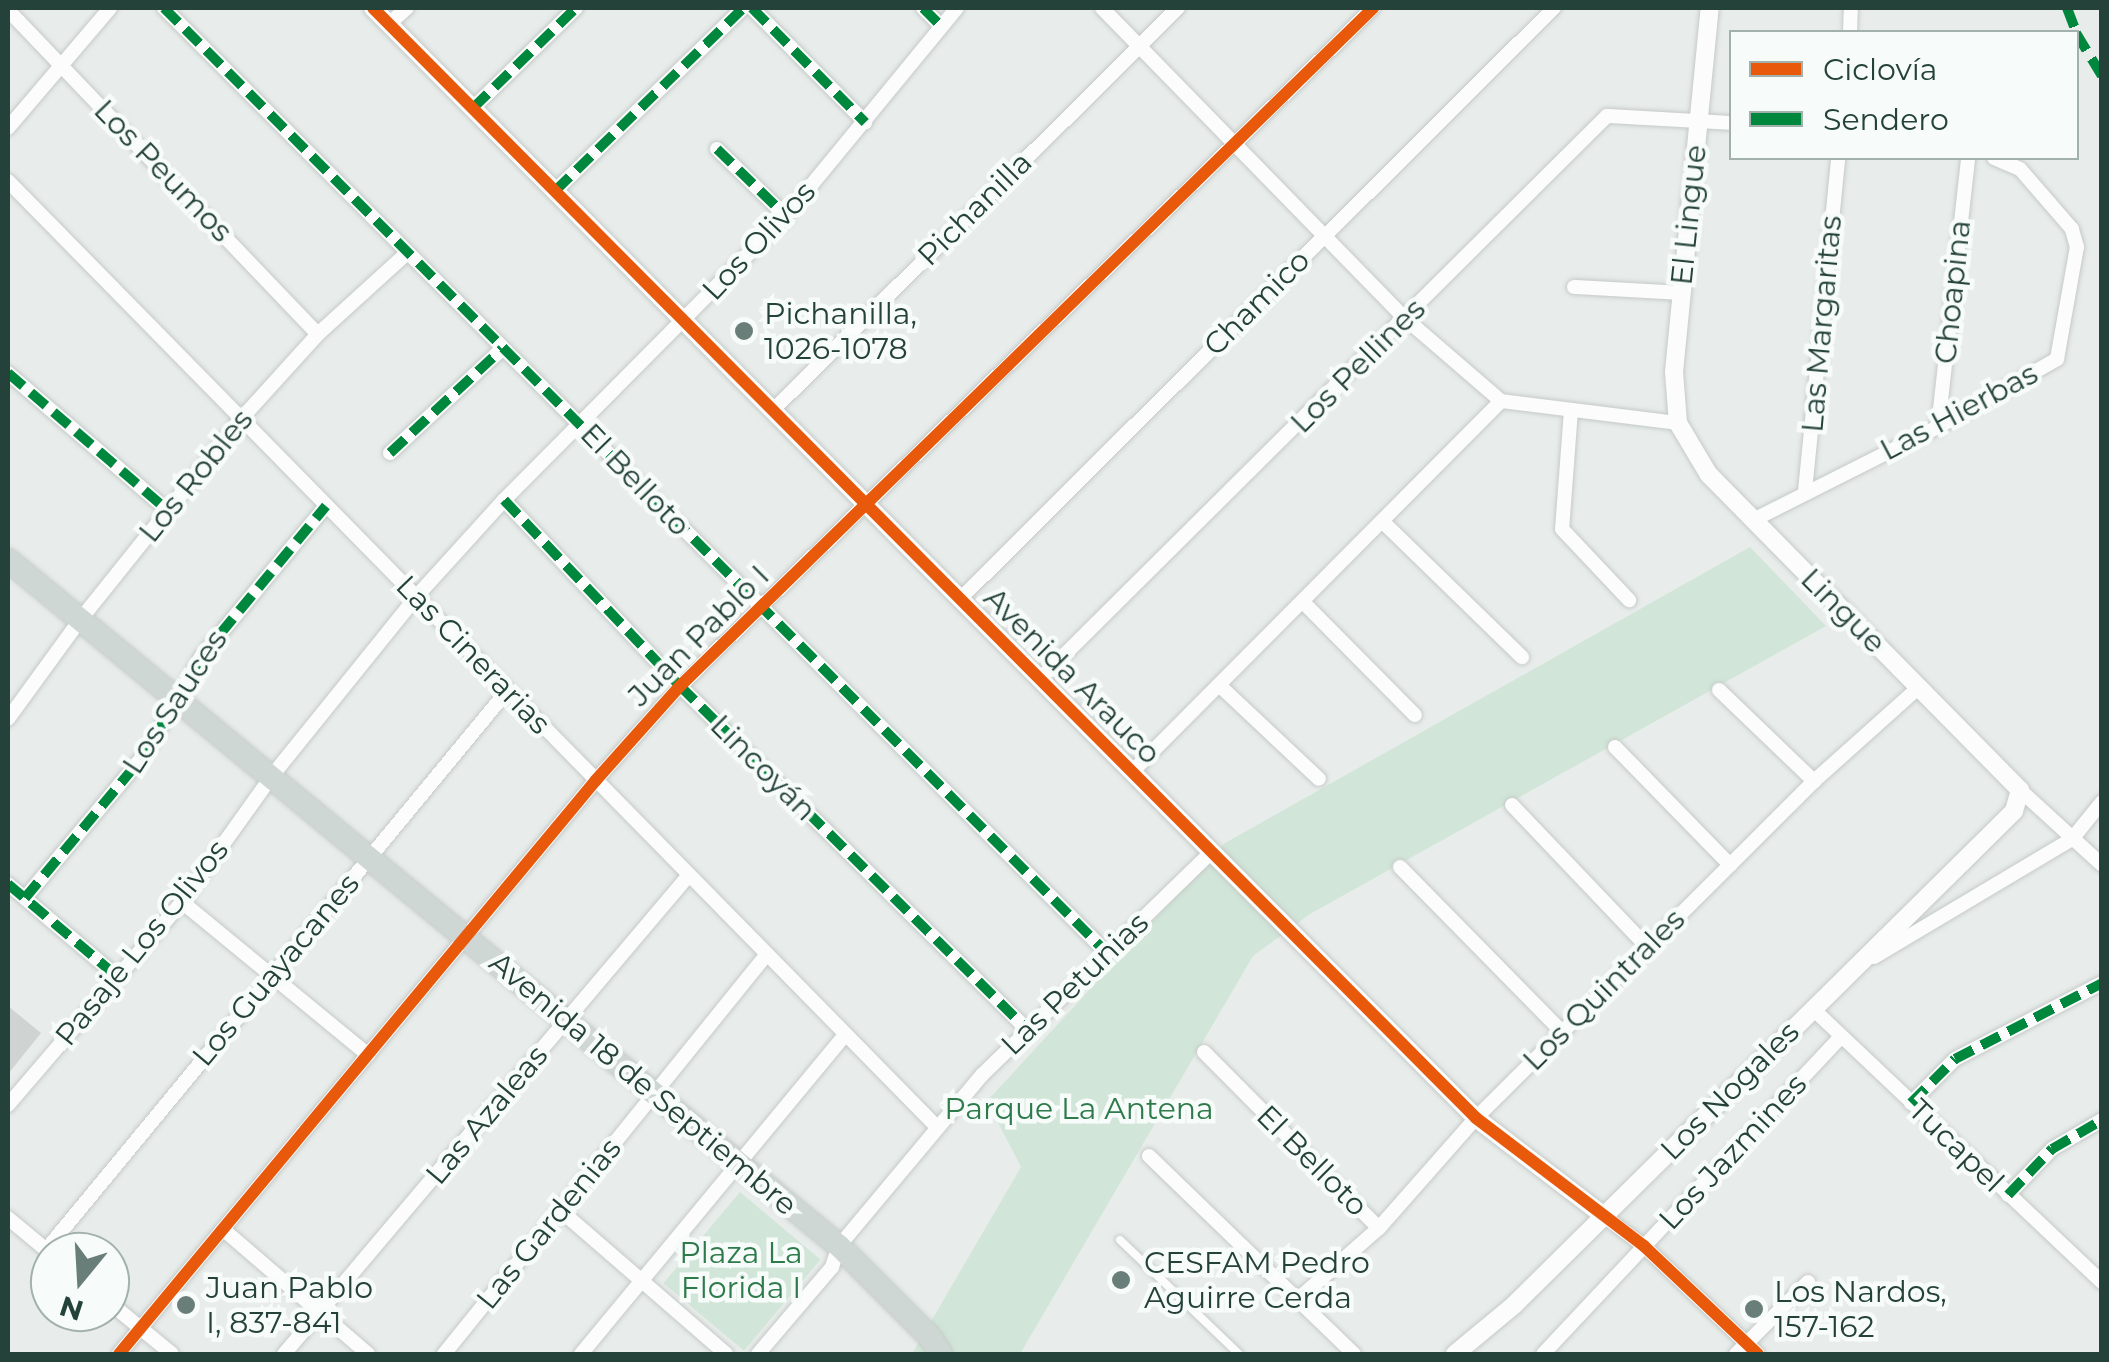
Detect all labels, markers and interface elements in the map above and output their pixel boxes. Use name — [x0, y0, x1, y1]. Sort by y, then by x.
legend — [1729, 30, 2079, 160]
text: Ciclovía — [1823, 51, 1937, 88]
street label: Los Peumos — [86, 93, 240, 249]
text: Sendero — [1823, 101, 1949, 138]
street label: El Lingue — [1664, 143, 1714, 287]
street label: Pichanilla — [910, 144, 1040, 274]
street label: Los Olivos — [695, 174, 823, 308]
street label: Las Margaritas — [1795, 214, 1849, 434]
street label: Choapina — [1928, 218, 1978, 366]
street label: Chamico — [1197, 243, 1317, 363]
street label: Los Pellines — [1283, 291, 1433, 441]
place label: Pichanilla, 1026-1078 — [764, 296, 917, 366]
marker: Pichanilla, 1026-1078 — [733, 320, 755, 342]
street label: Las Hierbas — [1874, 356, 2044, 468]
street label: Los Robles — [132, 402, 260, 550]
street label: El Belloto — [573, 416, 697, 544]
street label: Juan Pablo I — [621, 558, 777, 714]
street label: Lingue — [1793, 561, 1893, 661]
street label: Las Cinerarias — [388, 568, 558, 742]
street label: Avenida Arauco — [976, 580, 1168, 772]
street label: Los Sauces — [115, 623, 235, 781]
street label: Lincoyán — [703, 708, 823, 828]
street label: Pasaje Los Olivos — [48, 833, 236, 1053]
street label: Los Guayacanes — [185, 866, 367, 1074]
street label: Los Quintrales — [1516, 902, 1692, 1078]
street label: Las Petunias — [994, 905, 1156, 1063]
street label: Avenida 18 de Septiembre — [482, 945, 804, 1223]
street label: Los Nogales — [1653, 1014, 1807, 1168]
street label: Las Azaleas — [418, 1038, 556, 1192]
street label: Los Jazmines — [1652, 1067, 1814, 1237]
park label: Parque La Antena — [944, 1091, 1214, 1127]
street label: Tucapel — [1901, 1092, 2011, 1200]
street label: El Belloto — [1249, 1098, 1375, 1224]
street label: Las Gardenias — [469, 1131, 629, 1317]
north arrow — [30, 1232, 130, 1332]
park label: Plaza La Florida I — [679, 1235, 803, 1306]
place label: CESFAM Pedro Aguirre Cerda — [1144, 1245, 1370, 1316]
marker: CESFAM Pedro Aguirre Cerda — [1108, 1267, 1134, 1293]
place label: Juan Pablo I, 837-841 — [206, 1270, 373, 1340]
place label: Los Nardos, 157-162 — [1774, 1274, 1947, 1344]
text: N — [55, 1289, 87, 1328]
marker: Juan Pablo I, 837-841 — [175, 1294, 197, 1316]
marker: Los Nardos, 157-162 — [1743, 1298, 1765, 1320]

